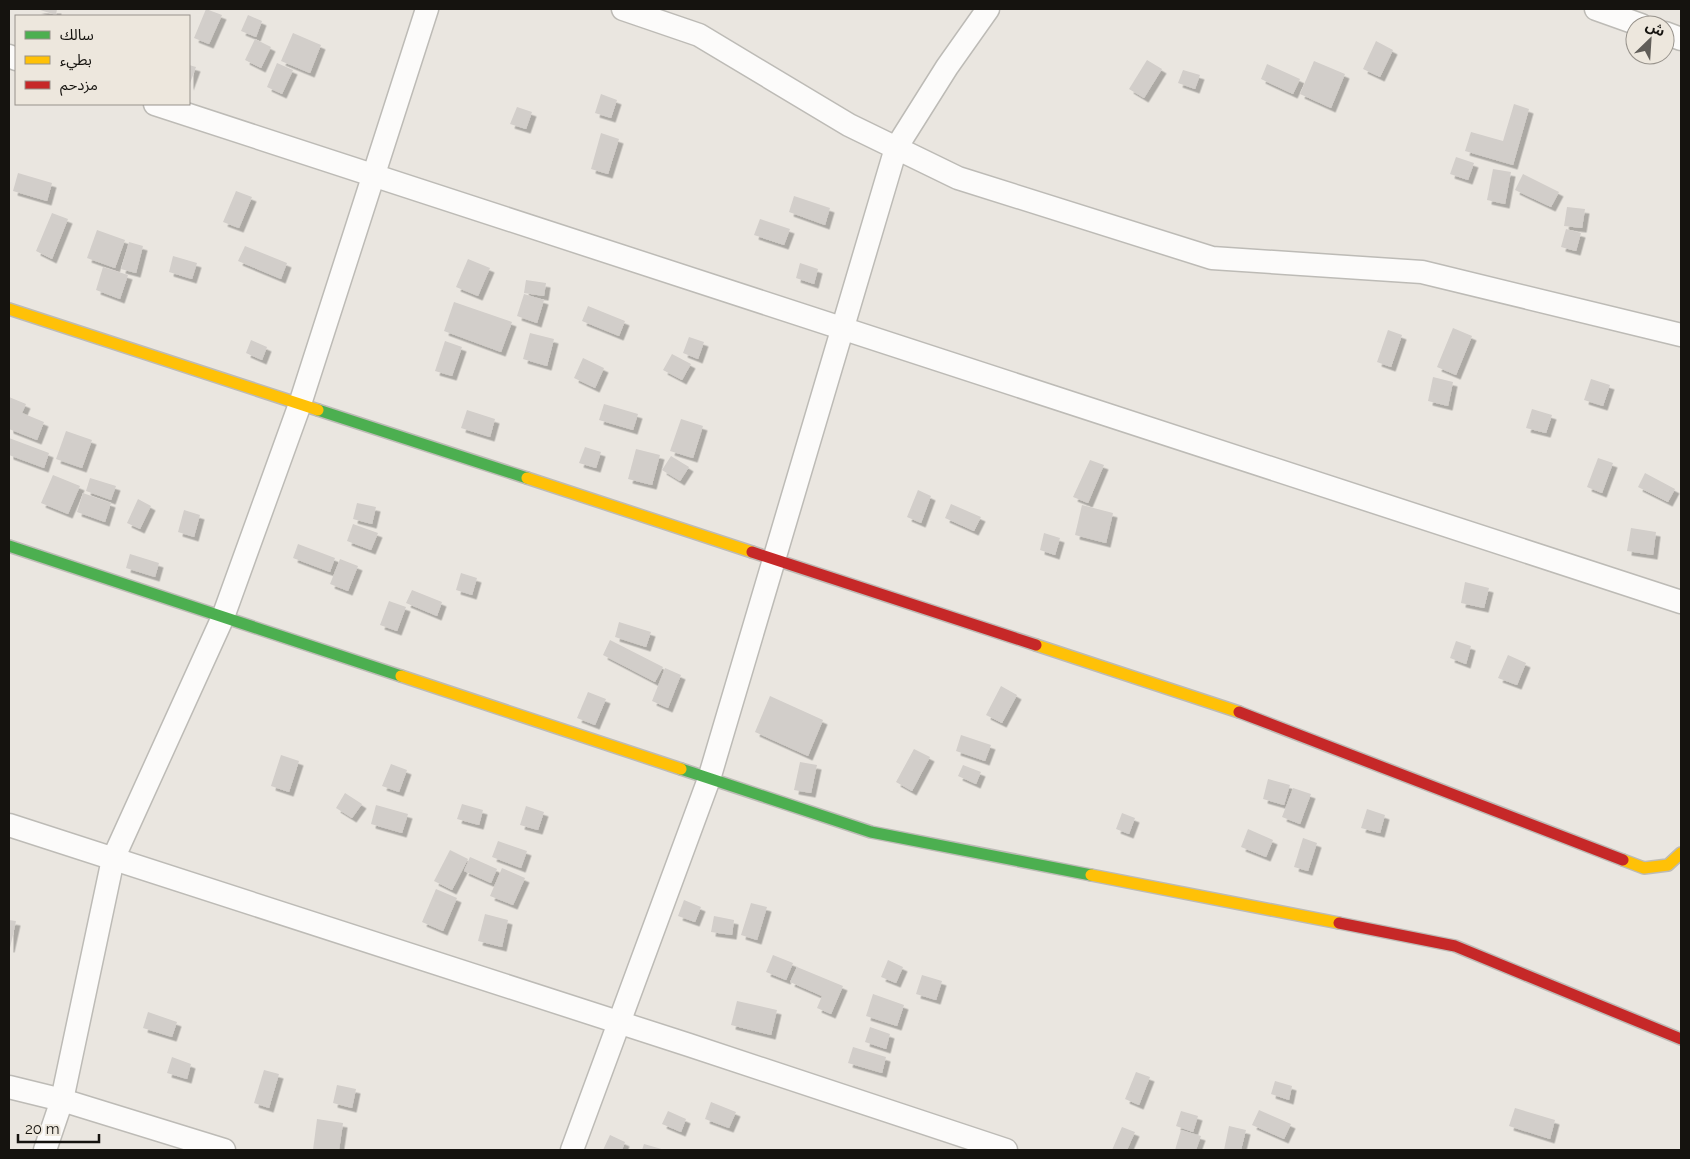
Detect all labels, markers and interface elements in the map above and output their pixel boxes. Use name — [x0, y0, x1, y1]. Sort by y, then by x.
legend — [15, 15, 190, 105]
north arrow — [1625, 15, 1675, 65]
text: ش — [1643, 17, 1668, 40]
text: سالك — [60, 26, 94, 44]
text: بطيء — [60, 51, 92, 71]
text: مزدحم — [60, 76, 98, 96]
scale bar — [18, 1112, 99, 1144]
text: 20 m — [25, 1120, 60, 1138]

